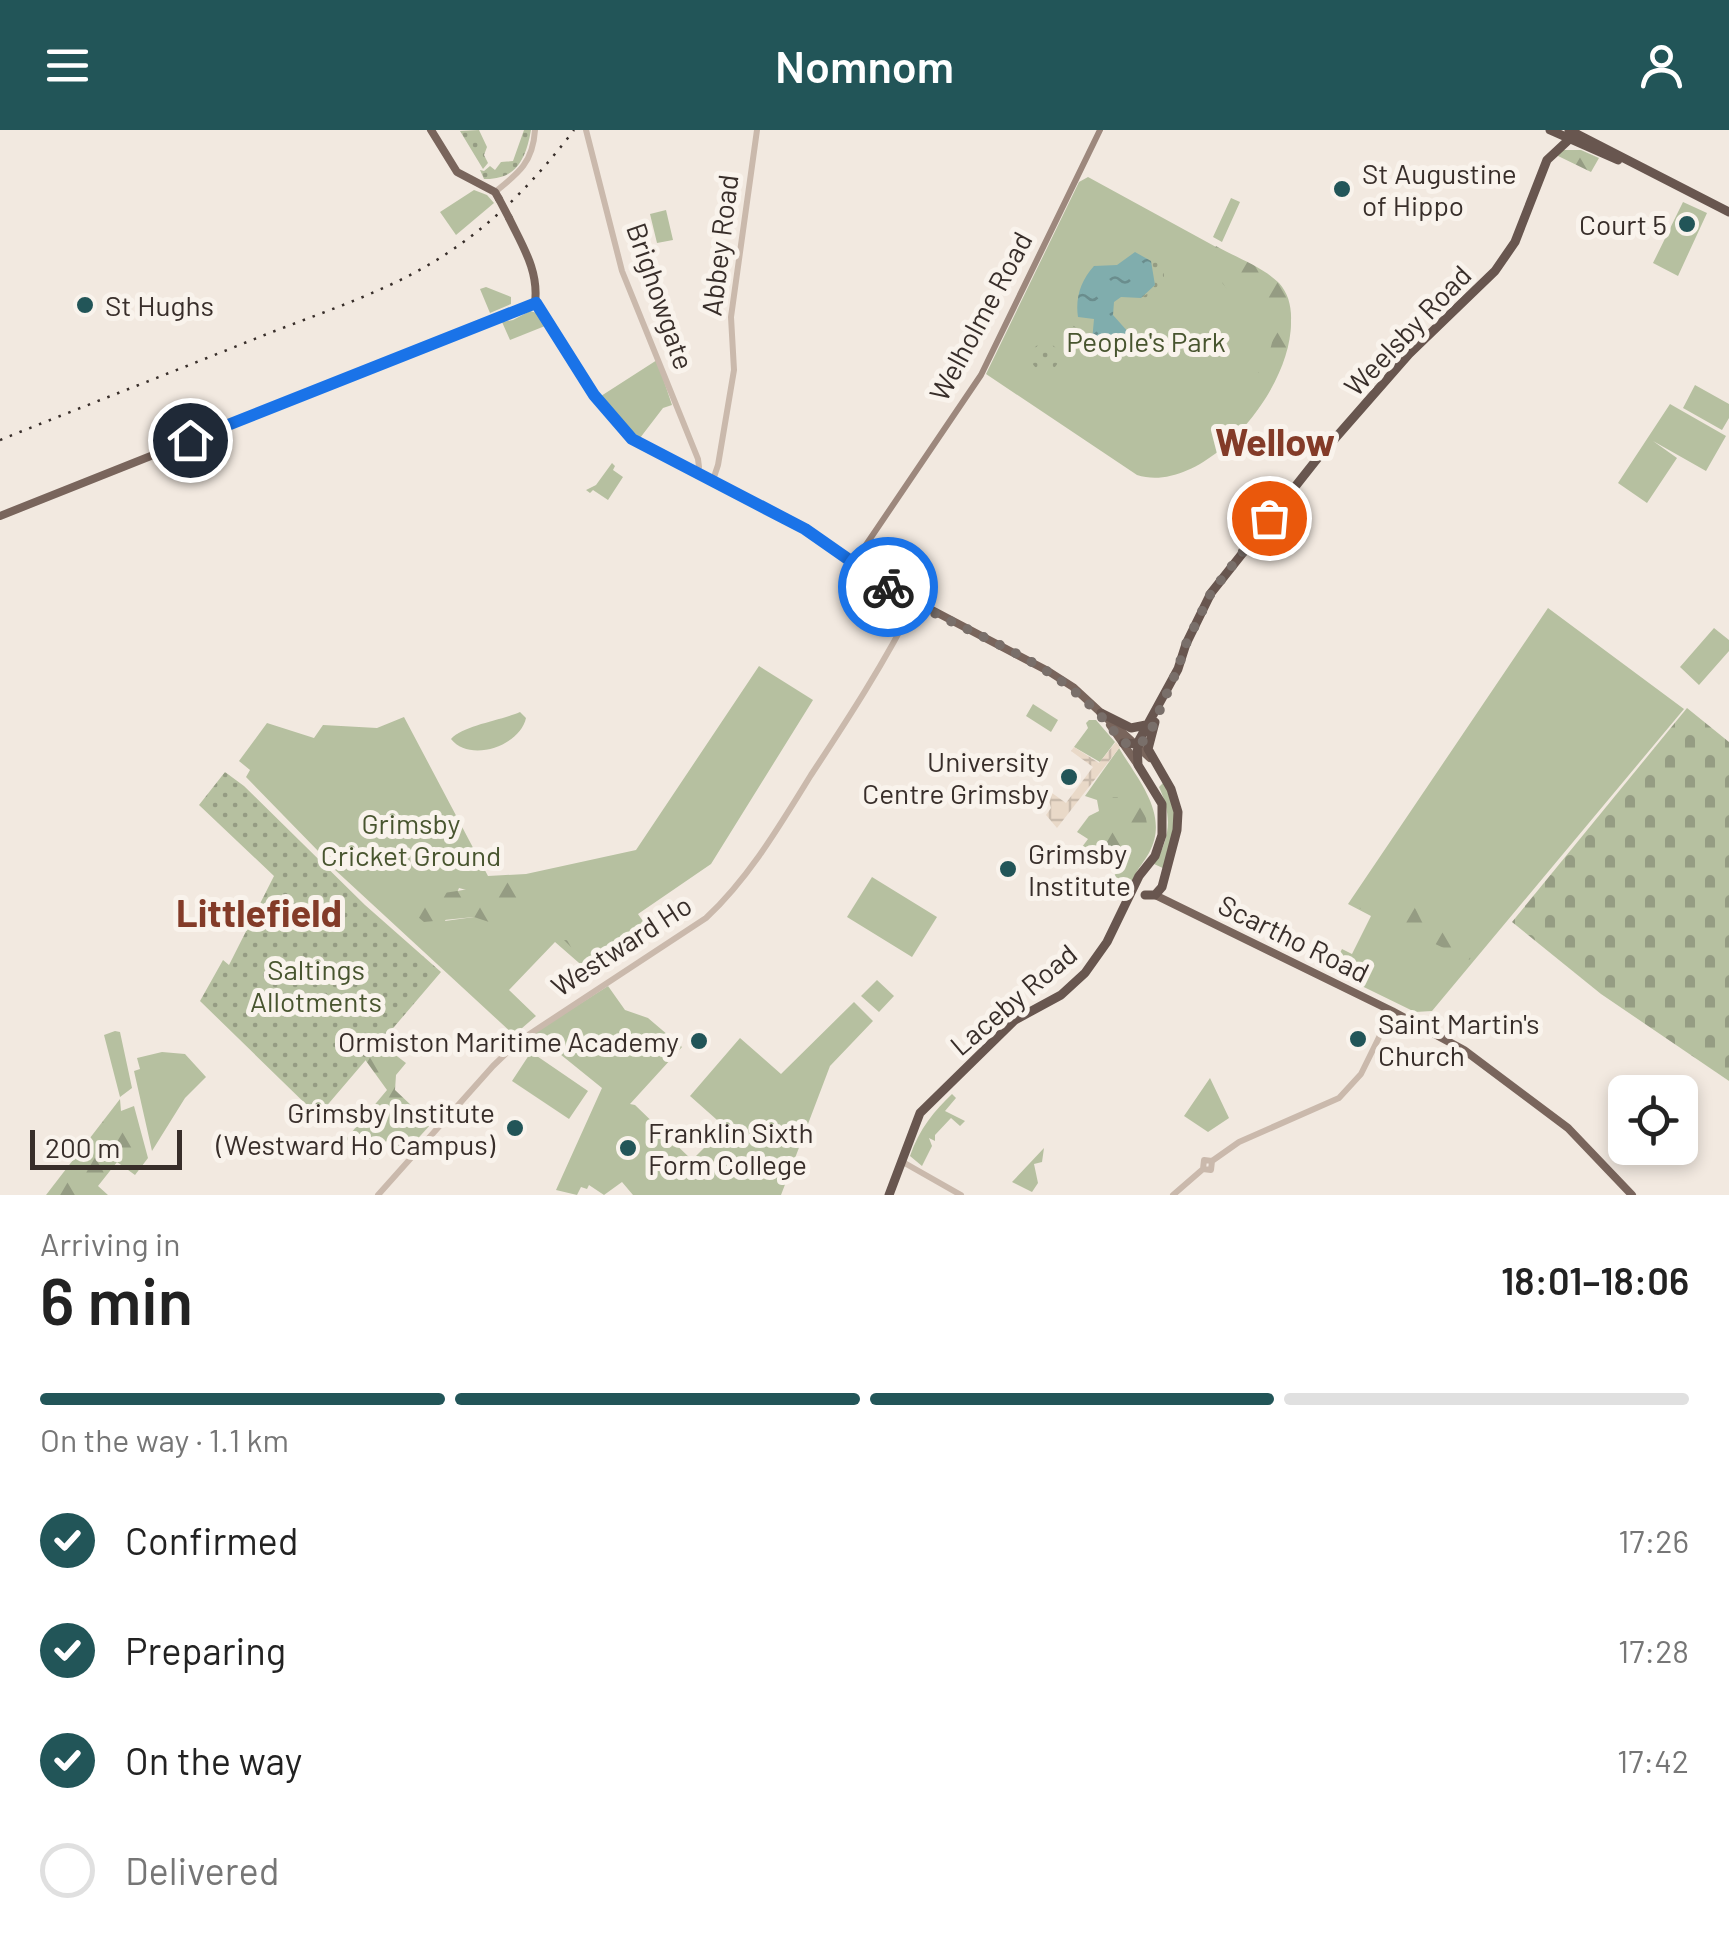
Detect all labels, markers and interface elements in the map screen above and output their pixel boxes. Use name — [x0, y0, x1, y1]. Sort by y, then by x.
icon: menu — [40, 38, 95, 93]
text: Nomnom — [775, 38, 954, 92]
icon: person — [1634, 38, 1689, 93]
place label: St Augustine of Hippo — [1362, 156, 1517, 222]
street label: Abbey Road — [693, 172, 745, 318]
marker: St Augustine of Hippo — [1331, 178, 1353, 200]
place label: Court 5 — [1579, 207, 1667, 241]
marker: Court 5 — [1676, 213, 1698, 235]
street label: Brighowgate — [620, 218, 702, 374]
street label: Welholme Road — [921, 226, 1039, 406]
street label: Weelsby Road — [1336, 258, 1478, 402]
place label: St Hughs — [105, 288, 214, 322]
marker: St Hughs — [74, 294, 96, 316]
park label: People's Park — [1066, 324, 1226, 358]
pin — [148, 398, 233, 483]
icon: home — [163, 413, 218, 468]
district label: Wellow — [1215, 418, 1335, 464]
pin — [1227, 476, 1312, 561]
icon: bag — [1242, 491, 1297, 546]
courier — [838, 537, 938, 637]
icon: bike — [861, 560, 916, 615]
place label: University Centre Grimsby — [862, 744, 1049, 810]
marker: University Centre Grimsby — [1058, 766, 1080, 788]
park label: Grimsby Cricket Ground — [321, 806, 501, 872]
place label: Grimsby Institute — [1028, 836, 1131, 902]
marker: Grimsby Institute — [997, 858, 1019, 880]
street label: Westward Ho — [545, 887, 697, 1003]
street label: Scartho Road — [1213, 887, 1375, 989]
district label: Littlefield — [176, 889, 342, 935]
street label: Laceby Road — [943, 936, 1083, 1062]
park label: Saltings Allotments — [250, 952, 382, 1018]
place label: Saint Martin's Church — [1378, 1006, 1540, 1072]
place label: Ormiston Maritime Academy — [338, 1024, 679, 1058]
marker: Saint Martin's Church — [1347, 1028, 1369, 1050]
marker: Ormiston Maritime Academy — [688, 1030, 710, 1052]
map controls — [1608, 1075, 1698, 1165]
button: locate — [1608, 1075, 1698, 1165]
place label: Grimsby Institute (Westward Ho Campus) — [215, 1095, 496, 1161]
place label: Franklin Sixth Form College — [648, 1115, 814, 1181]
marker: Grimsby Institute (Westward Ho Campus) — [504, 1117, 526, 1139]
scale bar — [30, 1125, 182, 1170]
text: 200 m — [45, 1130, 120, 1164]
marker: Franklin Sixth Form College — [617, 1137, 639, 1159]
text: Arriving in — [40, 1224, 180, 1262]
text: 18:01–18:06 — [1501, 1257, 1689, 1303]
text: 6 min — [40, 1260, 193, 1338]
text: On the way · 1.1 km — [40, 1420, 289, 1458]
icon: check — [40, 1513, 95, 1568]
text: Confirmed — [125, 1517, 298, 1563]
text: 17:26 — [1618, 1521, 1689, 1559]
icon: check — [40, 1623, 95, 1678]
text: Preparing — [125, 1627, 286, 1673]
text: 17:28 — [1618, 1631, 1689, 1669]
icon: check — [40, 1733, 95, 1788]
text: On the way — [125, 1737, 302, 1783]
text: 17:42 — [1617, 1741, 1689, 1779]
text: Delivered — [125, 1847, 279, 1893]

